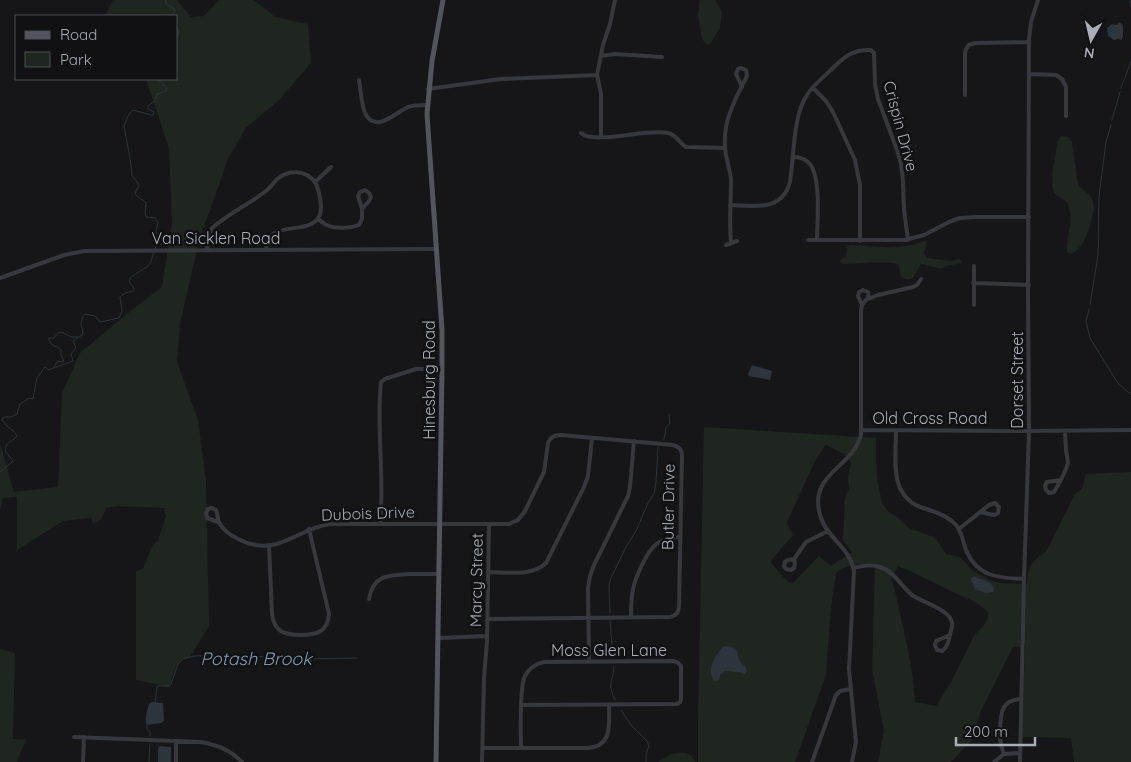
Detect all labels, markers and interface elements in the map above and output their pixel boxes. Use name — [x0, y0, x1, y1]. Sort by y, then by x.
legend — [15, 15, 178, 80]
north arrow — [1066, 15, 1116, 65]
text: Road — [60, 25, 97, 44]
text: N — [1083, 43, 1096, 63]
text: Park — [60, 50, 92, 69]
street label: Crispin Drive — [879, 79, 923, 173]
street label: Van Sicklen Road — [152, 228, 280, 248]
street label: Hinesburg Road — [419, 320, 439, 440]
street label: Dorset Street — [1007, 331, 1027, 429]
street label: Old Cross Road — [873, 408, 987, 428]
street label: Butler Drive — [657, 464, 679, 550]
street label: Dubois Drive — [321, 501, 415, 525]
street label: Marcy Street — [465, 533, 487, 627]
street label: Moss Glen Lane — [551, 640, 667, 660]
water label: Potash Brook — [200, 647, 313, 670]
scale bar — [956, 714, 1035, 746]
text: 200 m — [964, 722, 1008, 741]

